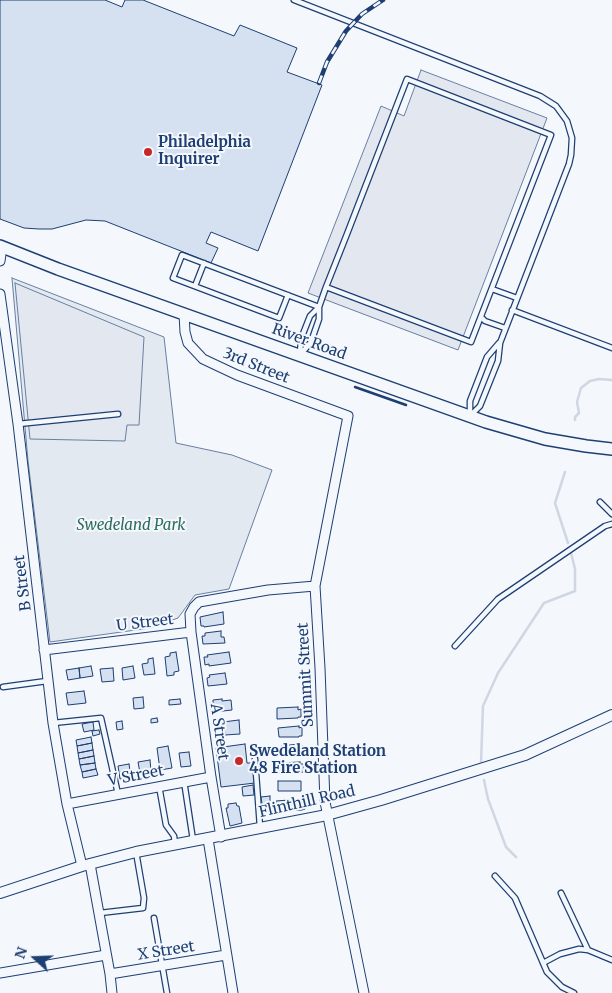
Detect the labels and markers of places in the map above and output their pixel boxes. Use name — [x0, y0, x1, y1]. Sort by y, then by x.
place label: Philadelphia Inquirer — [158, 134, 251, 169]
marker: Philadelphia Inquirer — [142, 146, 154, 158]
place label: Swedeland Station 48 Fire Station — [249, 743, 386, 778]
marker: Swedeland Station 48 Fire Station — [233, 755, 245, 767]

